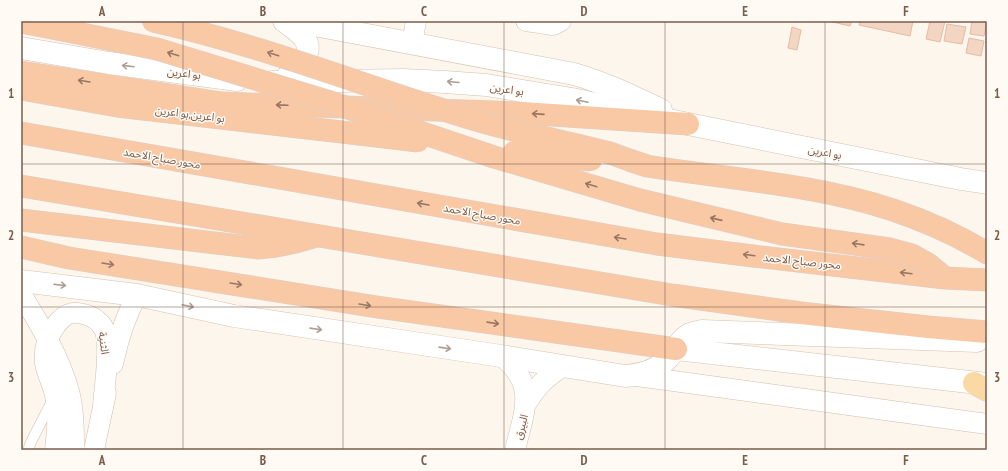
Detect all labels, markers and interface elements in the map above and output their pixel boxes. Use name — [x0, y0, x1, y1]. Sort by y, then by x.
text: A — [98, 3, 106, 20]
text: B — [260, 3, 266, 20]
text: C — [421, 3, 427, 20]
text: D — [581, 3, 588, 20]
text: E — [742, 3, 748, 20]
text: F — [903, 3, 909, 20]
one-way arrow — [167, 50, 180, 57]
one-way arrow — [266, 50, 279, 57]
one-way arrow — [122, 62, 135, 70]
street label: بو اعرين — [166, 64, 202, 82]
one-way arrow — [77, 77, 90, 85]
one-way arrow — [447, 79, 460, 86]
street label: بو اعرين — [489, 80, 525, 98]
text: 1 — [8, 85, 14, 102]
text: 1 — [994, 85, 1000, 102]
one-way arrow — [576, 97, 589, 105]
one-way arrow — [276, 101, 289, 109]
street label: بو اعرين,بو اعرين — [154, 103, 226, 125]
one-way arrow — [532, 110, 545, 117]
street label: بو اعرين — [807, 142, 843, 162]
street label: محور صباح الاحمد — [122, 144, 202, 173]
one-way arrow — [584, 181, 597, 188]
one-way arrow — [417, 199, 430, 207]
street label: محور صباح الاحمد — [442, 200, 522, 229]
one-way arrow — [710, 214, 723, 222]
text: 2 — [8, 227, 14, 244]
text: 2 — [994, 227, 1000, 244]
one-way arrow — [614, 233, 627, 241]
one-way arrow — [852, 240, 865, 248]
street label: محور صباح الاحمد — [762, 250, 842, 273]
one-way arrow — [743, 252, 756, 259]
one-way arrow — [101, 260, 114, 268]
one-way arrow — [900, 269, 913, 277]
one-way arrow — [229, 280, 242, 288]
one-way arrow — [53, 282, 66, 289]
one-way arrow — [358, 301, 371, 309]
one-way arrow — [181, 302, 194, 310]
one-way arrow — [486, 319, 499, 327]
one-way arrow — [309, 325, 322, 333]
street label: الثنية — [95, 331, 113, 355]
one-way arrow — [438, 344, 451, 352]
text: 3 — [8, 369, 14, 386]
text: 3 — [994, 369, 1000, 386]
street label: البيرق — [511, 413, 531, 441]
text: A — [98, 452, 106, 469]
text: B — [260, 452, 266, 469]
text: C — [421, 452, 427, 469]
text: D — [581, 452, 588, 469]
text: E — [742, 452, 748, 469]
text: F — [903, 452, 909, 469]

